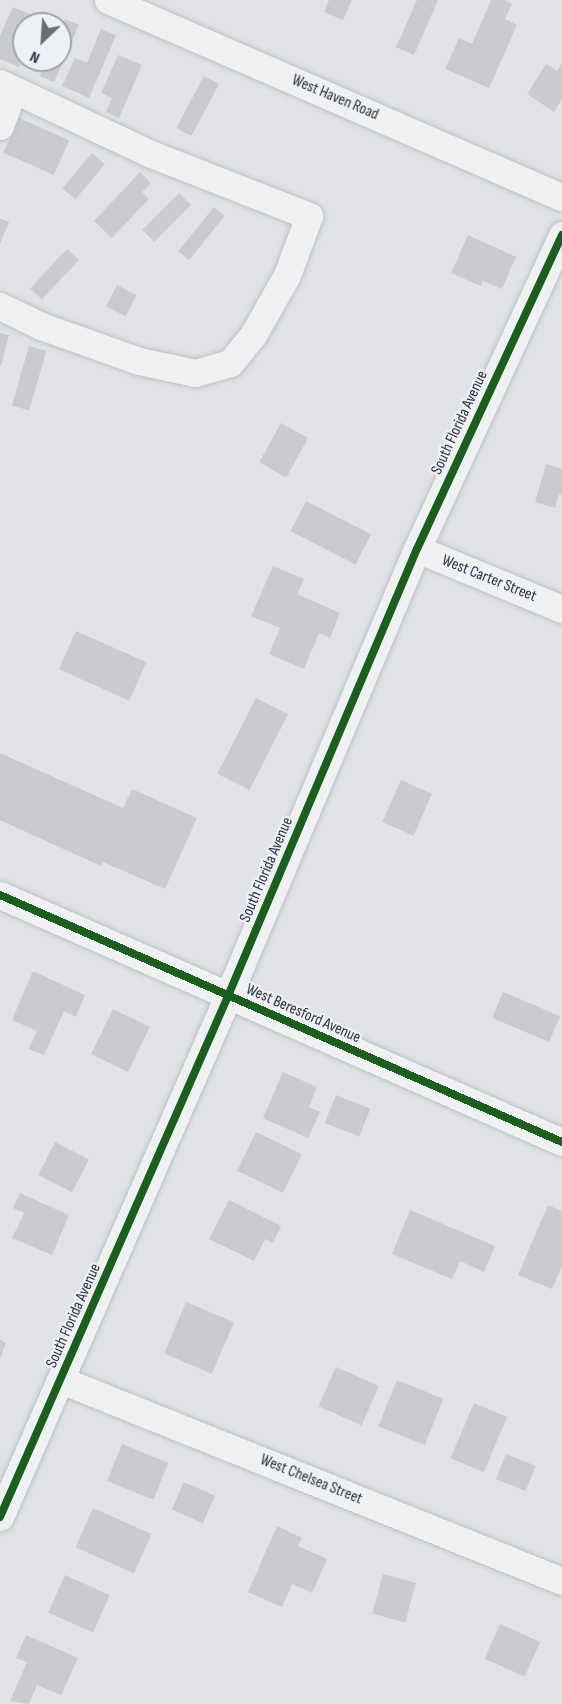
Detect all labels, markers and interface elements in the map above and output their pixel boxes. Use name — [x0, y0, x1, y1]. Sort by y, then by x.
north arrow — [12, 12, 72, 72]
text: N — [27, 47, 43, 67]
street label: West Haven Road — [289, 71, 381, 125]
street label: South Florida Avenue — [428, 368, 492, 478]
street label: West Carter Street — [439, 551, 539, 607]
street label: South Florida Avenue — [236, 815, 298, 925]
street label: West Beresford Avenue — [243, 980, 363, 1048]
street label: South Florida Avenue — [42, 1261, 106, 1371]
street label: West Chelsea Street — [257, 1451, 365, 1509]

